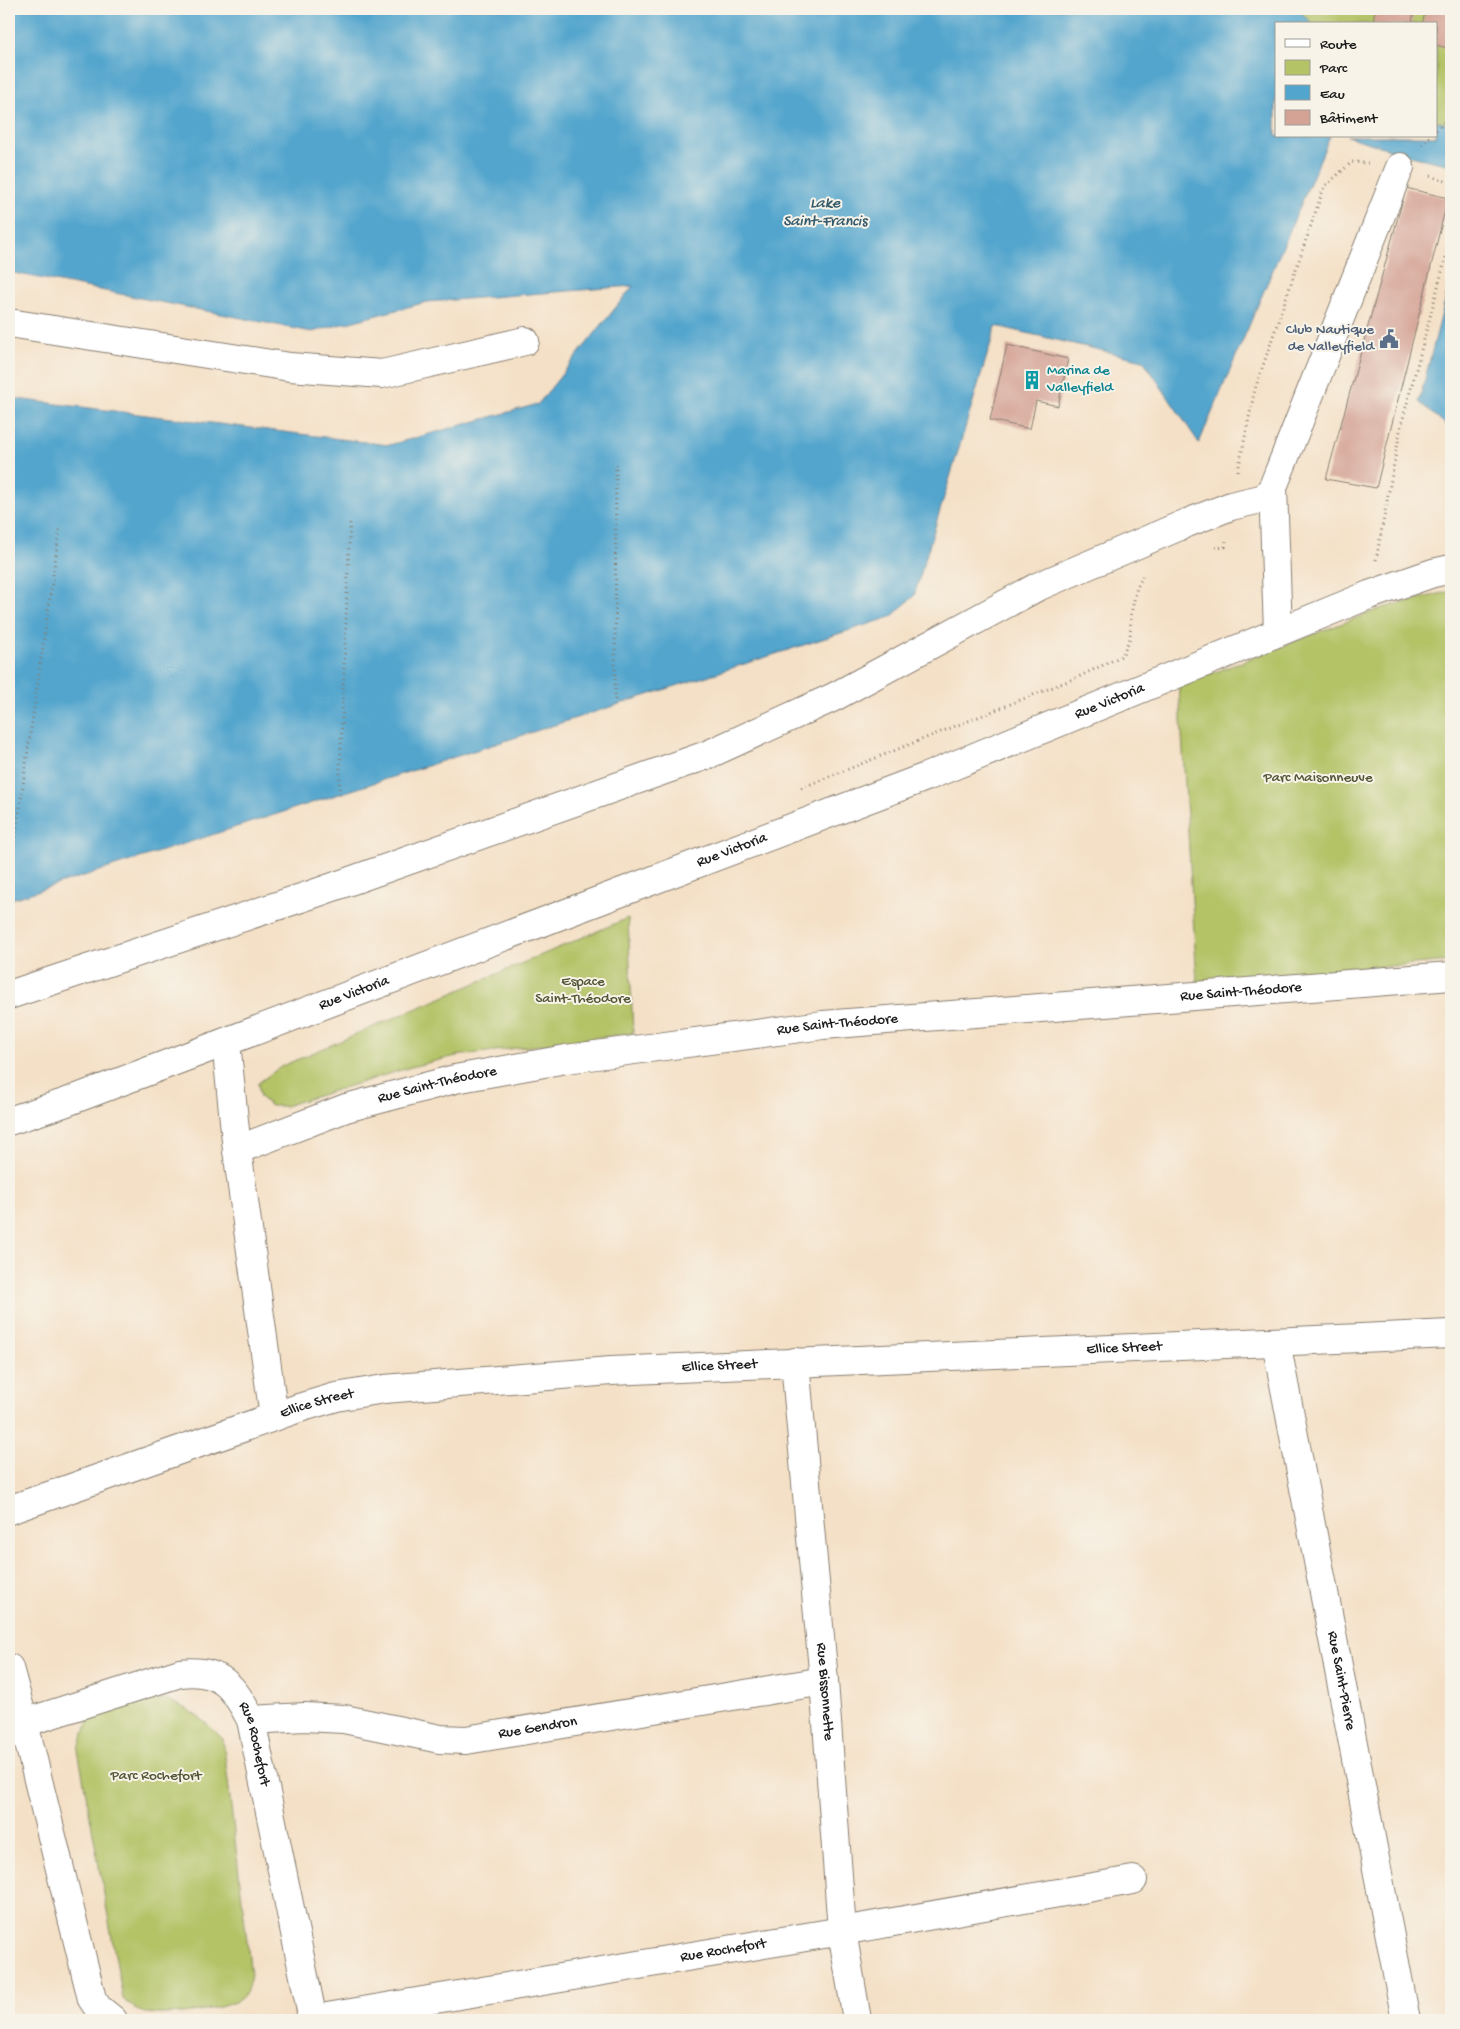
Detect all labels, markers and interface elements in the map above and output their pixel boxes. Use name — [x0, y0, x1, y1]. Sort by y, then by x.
legend — [1275, 22, 1438, 138]
text: Route — [1320, 36, 1357, 54]
text: Parc — [1319, 60, 1348, 78]
text: Eau — [1320, 86, 1345, 104]
text: Bâtiment — [1319, 110, 1379, 128]
water label: Lake Saint-Francis — [783, 195, 869, 232]
place label: Club Nautique de Valleyfield — [1286, 321, 1375, 356]
public building icon: Club Nautique de Valleyfield — [1378, 328, 1400, 350]
place label: Marina de Valleyfield — [1046, 362, 1114, 397]
building icon: Marina de Valleyfield — [1021, 369, 1043, 391]
street label: Rue Victoria — [1072, 679, 1148, 724]
park label: Parc Maisonneuve — [1262, 769, 1373, 787]
street label: Rue Victoria — [694, 829, 770, 872]
street label: Rue Victoria — [316, 972, 392, 1015]
park label: Espace Saint-Théodore — [535, 973, 631, 1008]
street label: Rue Saint-Théodore — [1180, 979, 1303, 1006]
street label: Rue Saint-Théodore — [776, 1010, 899, 1040]
street label: Rue Saint-Théodore — [376, 1063, 498, 1108]
street label: Ellice Street — [1086, 1338, 1164, 1359]
street label: Ellice Street — [681, 1355, 760, 1377]
street label: Ellice Street — [278, 1385, 357, 1423]
street label: Rue Saint-Pierre — [1323, 1630, 1359, 1732]
street label: Rue Bissonnette — [812, 1642, 837, 1741]
street label: Rue Rochefort — [234, 1699, 274, 1790]
street label: Rue Gendron — [497, 1713, 579, 1744]
park label: Parc Rochefort — [110, 1767, 203, 1785]
street label: Rue Rochefort — [679, 1935, 769, 1967]

